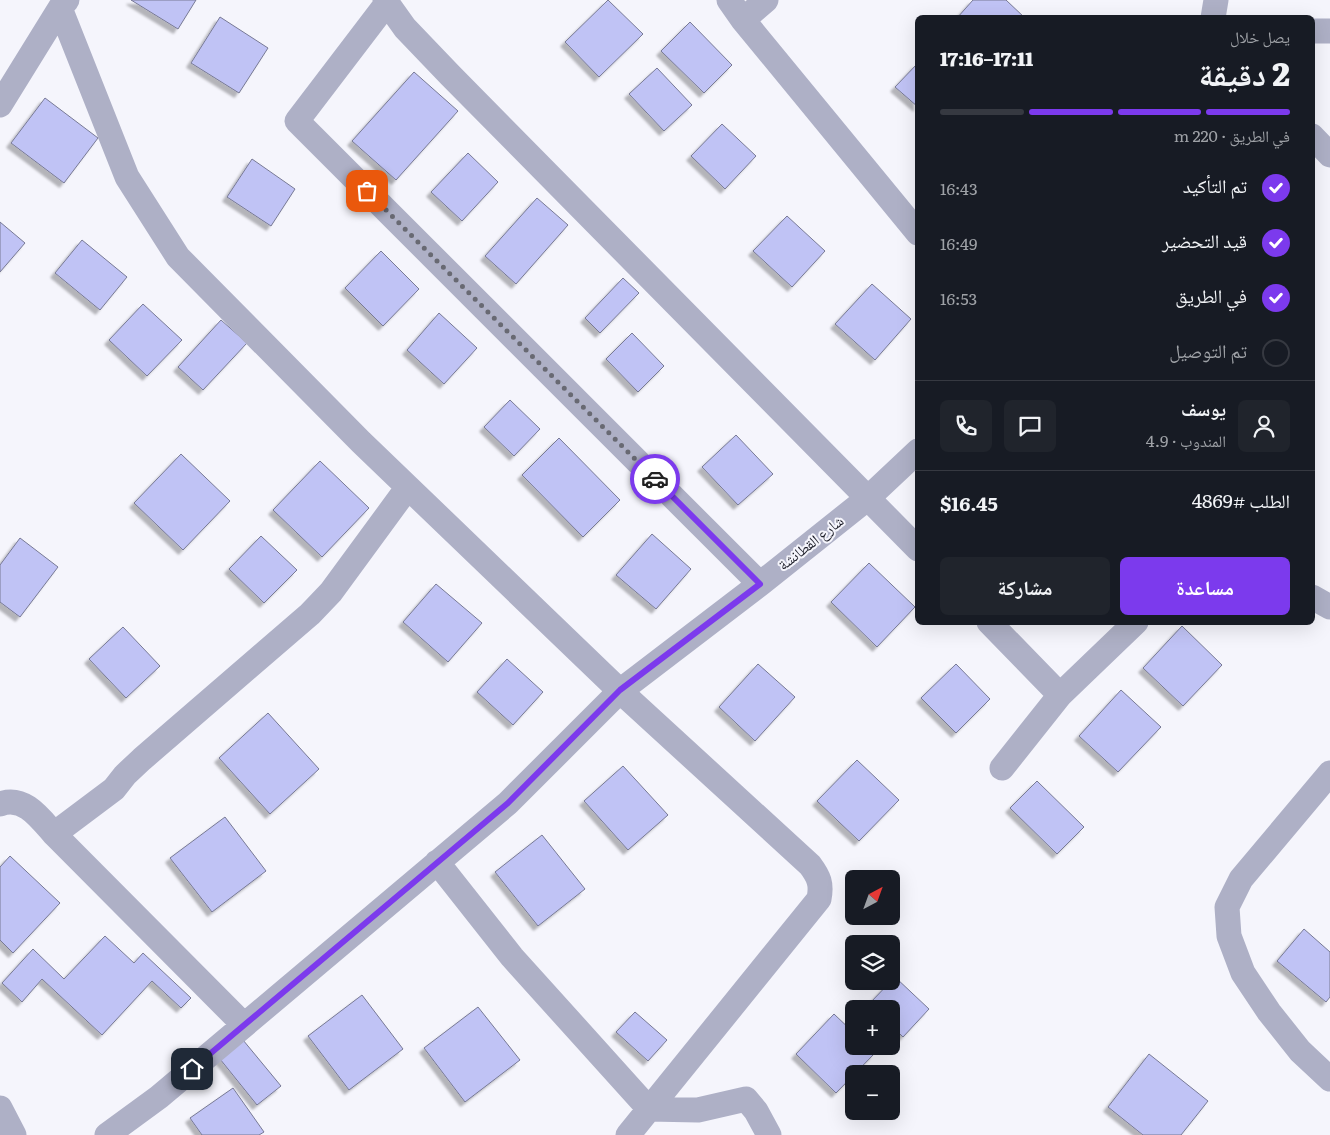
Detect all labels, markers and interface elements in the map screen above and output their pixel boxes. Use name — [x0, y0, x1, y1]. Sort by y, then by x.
text: يصل خلال — [1230, 24, 1290, 48]
text: 17:11–17:16 — [940, 44, 1033, 72]
text: 2 دقيقة — [1199, 48, 1290, 96]
text: في الطريق · 220 m — [1174, 123, 1290, 147]
pin — [346, 170, 388, 212]
text: تم التأكيد — [1183, 171, 1247, 199]
icon: check — [1262, 174, 1290, 202]
text: 16:43 — [940, 176, 978, 200]
icon: bag — [353, 177, 381, 205]
text: قيد التحضير — [1162, 226, 1247, 254]
icon: check — [1262, 229, 1290, 257]
text: 16:49 — [940, 231, 977, 255]
text: في الطريق — [1175, 281, 1247, 309]
icon: check — [1262, 284, 1290, 312]
text: 16:53 — [940, 286, 977, 310]
text: تم التوصيل — [1169, 336, 1247, 364]
text: يوسف — [1181, 394, 1226, 422]
button: phone — [940, 400, 992, 452]
button: chat — [1004, 400, 1056, 452]
button: person — [1238, 400, 1290, 452]
text: المندوب · 4.9 — [1146, 428, 1226, 452]
courier — [630, 454, 680, 504]
icon: car — [641, 465, 669, 493]
text: الطلب #4869 — [1192, 486, 1290, 514]
text: $16.45 — [940, 489, 998, 517]
street label: شارع القطانشة — [772, 509, 848, 575]
button: مشاركة — [940, 557, 1110, 615]
button: مساعدة — [1120, 557, 1290, 615]
north arrow — [845, 870, 900, 925]
map controls — [845, 870, 900, 1120]
button: layers — [845, 935, 900, 990]
button: + — [845, 1000, 900, 1055]
pin — [171, 1048, 213, 1090]
icon: home — [178, 1055, 206, 1083]
button: − — [845, 1065, 900, 1120]

